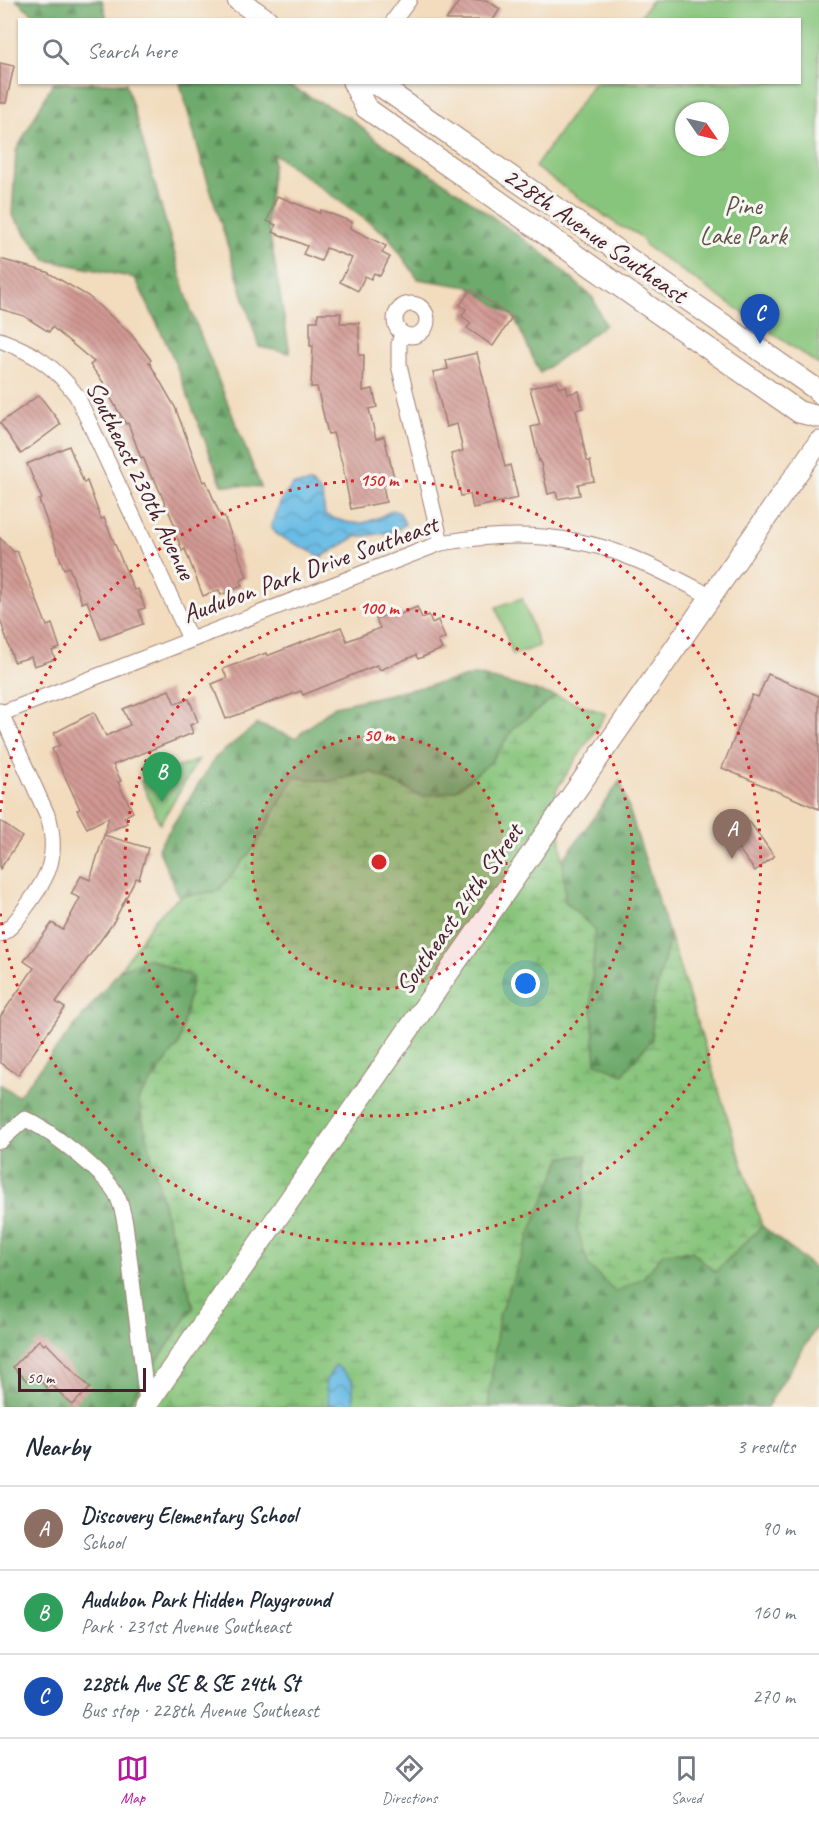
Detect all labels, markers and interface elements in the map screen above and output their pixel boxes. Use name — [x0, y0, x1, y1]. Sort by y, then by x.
search box — [18, 18, 801, 84]
icon: search — [39, 35, 72, 68]
text: Search here — [87, 37, 177, 65]
north arrow — [675, 102, 729, 156]
street label: 228th Avenue Southeast — [497, 159, 695, 312]
park label: Pine Lake Park — [699, 189, 789, 252]
pin: C — [740, 294, 780, 344]
street label: Southeast 230th Avenue — [79, 375, 204, 586]
text: 150 m — [360, 469, 400, 491]
street label: Audubon Park Drive Southeast — [178, 507, 444, 631]
text: 100 m — [360, 597, 400, 619]
text: 50 m — [364, 724, 396, 746]
pin: B — [142, 752, 182, 802]
pin: A — [712, 810, 752, 859]
street label: Southeast 24th Street — [388, 815, 532, 1001]
centre of rings — [369, 852, 389, 872]
your location — [511, 969, 540, 998]
scale bar — [18, 1365, 146, 1392]
text: 50 m — [27, 1368, 54, 1388]
text: Nearby — [24, 1430, 89, 1463]
text: 3 results — [736, 1434, 795, 1459]
text: Discovery Elementary School — [81, 1502, 297, 1530]
text: A — [38, 1516, 49, 1541]
text: 90 m — [761, 1516, 795, 1541]
text: School — [81, 1530, 124, 1555]
text: Audubon Park Hidden Playground — [81, 1586, 330, 1614]
text: B — [38, 1600, 49, 1625]
text: 160 m — [752, 1600, 795, 1625]
text: Park · 231st Avenue Southeast — [81, 1614, 291, 1639]
text: 228th Ave SE & SE 24th St — [81, 1670, 299, 1698]
text: C — [39, 1684, 48, 1709]
text: 270 m — [752, 1684, 795, 1709]
text: Bus stop · 228th Avenue Southeast — [81, 1698, 319, 1723]
tab: Map — [116, 1752, 149, 1808]
tab: Directions — [382, 1752, 437, 1808]
tab: Saved — [670, 1752, 703, 1808]

